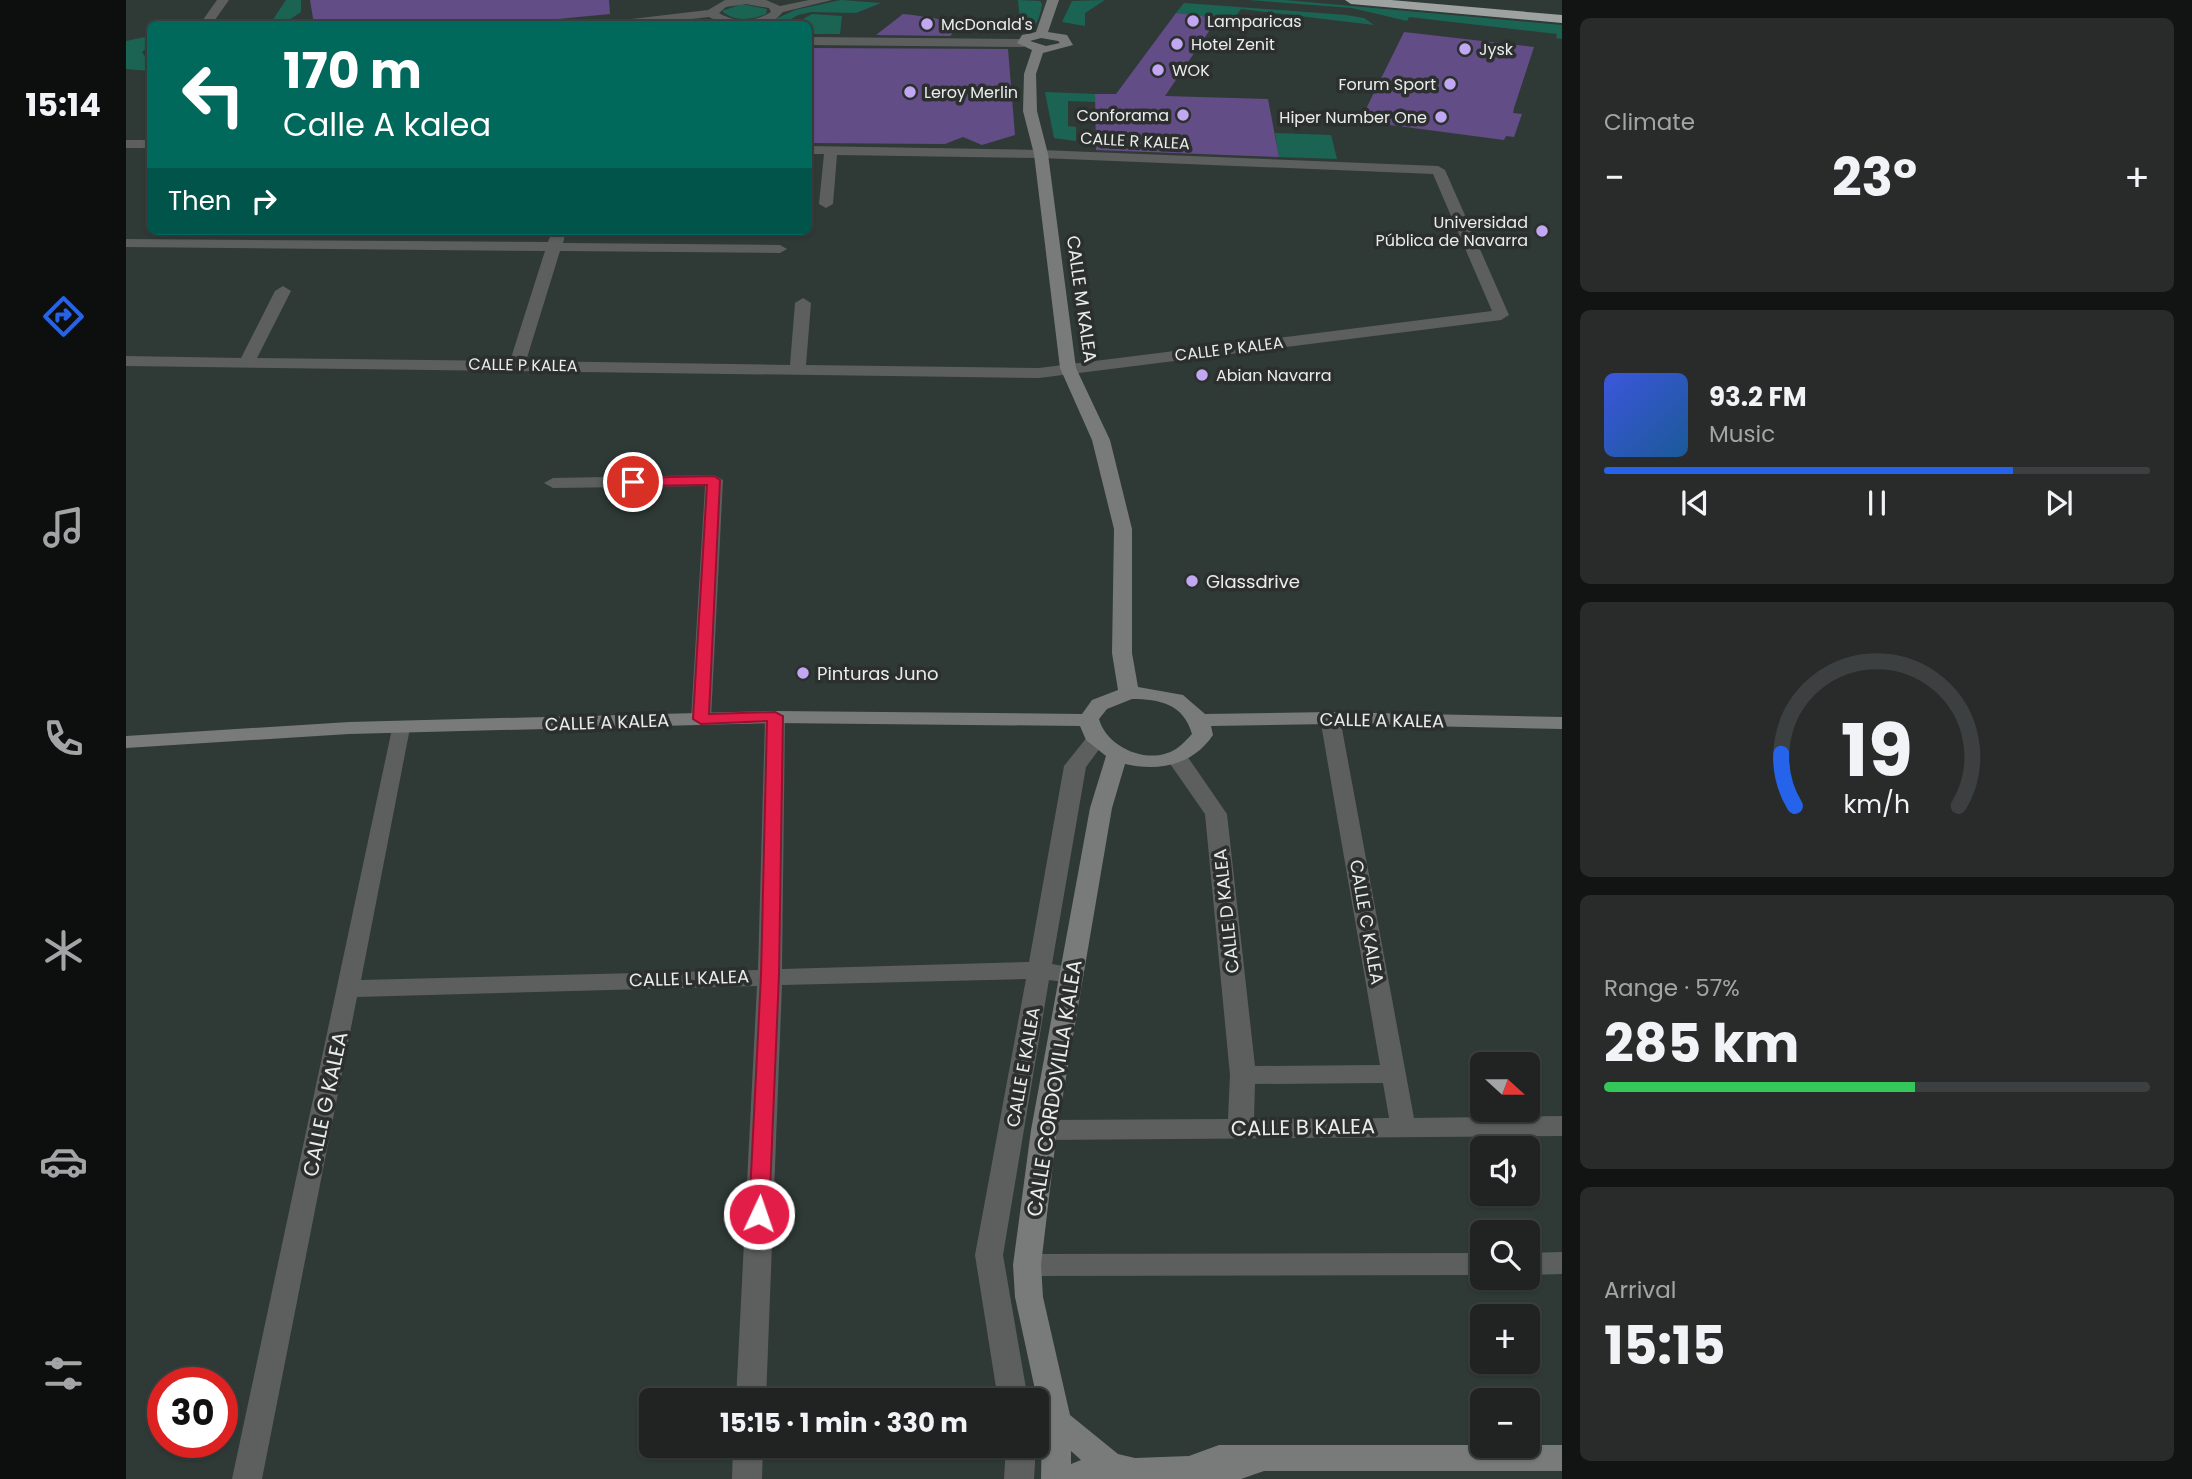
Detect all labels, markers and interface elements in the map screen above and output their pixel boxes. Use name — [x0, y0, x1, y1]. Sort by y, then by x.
place label: Lamparicas — [1207, 10, 1302, 33]
place label: McDonald's — [941, 13, 1033, 36]
marker: Lamparicas — [1185, 13, 1201, 29]
marker: McDonald's — [919, 16, 935, 32]
place label: Hotel Zenit — [1191, 33, 1275, 56]
marker: Hotel Zenit — [1169, 36, 1185, 52]
text: 170 m — [283, 37, 422, 105]
place label: Jysk — [1479, 38, 1514, 61]
marker: Jysk — [1457, 41, 1473, 57]
icon: left — [168, 49, 259, 140]
place label: WOK — [1172, 59, 1210, 82]
marker: WOK — [1150, 62, 1166, 78]
place label: Forum Sport — [1338, 73, 1436, 96]
marker: Forum Sport — [1442, 76, 1458, 92]
place label: Leroy Merlin — [924, 81, 1018, 104]
text: 15:14 — [25, 82, 101, 127]
marker: Leroy Merlin — [902, 84, 918, 100]
text: Calle A kalea — [283, 102, 491, 147]
place label: Conforama — [1077, 104, 1169, 127]
place label: Hiper Number One — [1279, 106, 1427, 129]
text: Climate — [1604, 106, 1695, 138]
marker: Conforama — [1175, 107, 1191, 123]
marker: Hiper Number One — [1433, 109, 1449, 125]
street label: CALLE R KALEA — [1080, 127, 1191, 155]
text: 23° — [1832, 141, 1917, 214]
text: − — [1604, 151, 1625, 204]
text: + — [2124, 151, 2150, 204]
icon: right — [245, 182, 283, 220]
text: Then — [168, 183, 231, 219]
place label: Universidad Pública de Navarra — [1375, 211, 1528, 252]
marker: Universidad Pública de Navarra — [1534, 223, 1550, 239]
street label: CALLE M KALEA — [1061, 234, 1103, 364]
icon: directions — [39, 292, 88, 341]
street label: CALLE P KALEA — [1173, 331, 1285, 367]
street label: CALLE P KALEA — [468, 353, 578, 377]
place label: Abian Navarra — [1216, 364, 1331, 387]
marker: Abian Navarra — [1194, 367, 1210, 383]
text: 93.2 FM — [1709, 379, 1807, 415]
text: Music — [1709, 418, 1775, 450]
pin — [603, 452, 663, 512]
icon: arrive — [614, 463, 652, 501]
icon: previous — [1676, 484, 1714, 522]
icon: pause — [1858, 484, 1896, 522]
icon: next — [2040, 484, 2078, 522]
icon: music — [39, 503, 88, 552]
place label: Glassdrive — [1206, 569, 1300, 594]
marker: Glassdrive — [1184, 573, 1200, 589]
place label: Pinturas Juno — [817, 661, 939, 686]
marker: Pinturas Juno — [795, 665, 811, 681]
text: 19 — [1841, 700, 1913, 801]
street label: CALLE A KALEA — [1319, 706, 1445, 734]
street label: CALLE A KALEA — [544, 707, 670, 737]
icon: phone — [39, 714, 88, 763]
text: km/h — [1844, 786, 1910, 821]
street label: CALLE D KALEA — [1207, 847, 1245, 975]
street label: CALLE C KALEA — [1344, 858, 1390, 986]
icon: climate — [39, 926, 88, 975]
street label: CALLE CORDOVILLA KALEA — [1019, 957, 1089, 1219]
street label: CALLE L KALEA — [628, 963, 750, 993]
text: Range · 57% — [1604, 972, 1740, 1004]
street label: CALLE E KALEA — [1000, 1005, 1046, 1129]
text: 285 km — [1604, 1007, 1799, 1080]
street label: CALLE G KALEA — [295, 1029, 355, 1179]
north arrow — [1470, 1052, 1540, 1122]
map controls — [1470, 1052, 1540, 1458]
street label: CALLE B KALEA — [1231, 1111, 1375, 1143]
button: sound — [1470, 1136, 1540, 1206]
icon: car — [39, 1137, 88, 1186]
position arrow — [722, 1177, 796, 1251]
button: search — [1470, 1220, 1540, 1290]
text: Arrival — [1604, 1274, 1676, 1306]
button: + — [1470, 1304, 1540, 1374]
text: 15:15 — [1604, 1309, 1725, 1382]
icon: filters — [39, 1349, 88, 1398]
speed limit sign: 30 — [147, 1367, 238, 1458]
button: − — [1470, 1388, 1540, 1458]
text: 15:15 · 1 min · 330 m — [720, 1405, 968, 1441]

